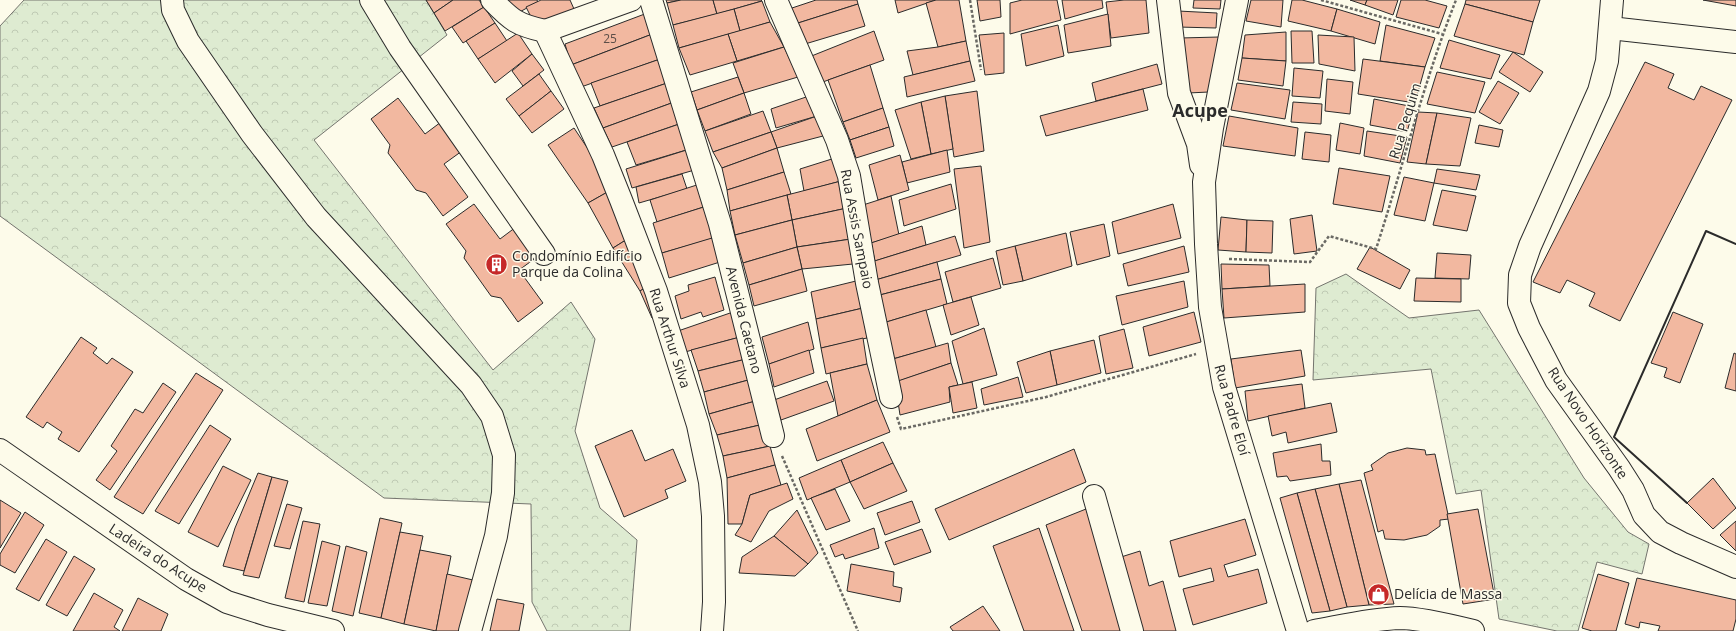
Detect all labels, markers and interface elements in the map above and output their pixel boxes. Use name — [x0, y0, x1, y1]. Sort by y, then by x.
house number: 25 — [603, 30, 617, 47]
street label: Rua Pequim — [1384, 81, 1425, 161]
district label: Acupe — [1172, 98, 1228, 122]
street label: Rua Assis Sampaio — [837, 168, 878, 290]
place label: Condomínio Edifício Parque da Colina — [512, 246, 642, 281]
building icon: Condomínio Edifício Parque da Colina — [484, 251, 510, 277]
street label: Avenida Caetano — [722, 264, 767, 376]
street label: Rua Arthur Silva — [645, 285, 696, 390]
street label: Rua Padre Eloí — [1210, 362, 1255, 458]
street label: Rua Novo Horizonte — [1544, 363, 1633, 482]
street label: Ladeira do Acupe — [106, 519, 211, 596]
shop icon: Delícia de Massa — [1365, 581, 1391, 607]
place label: Delícia de Massa — [1394, 584, 1502, 603]

